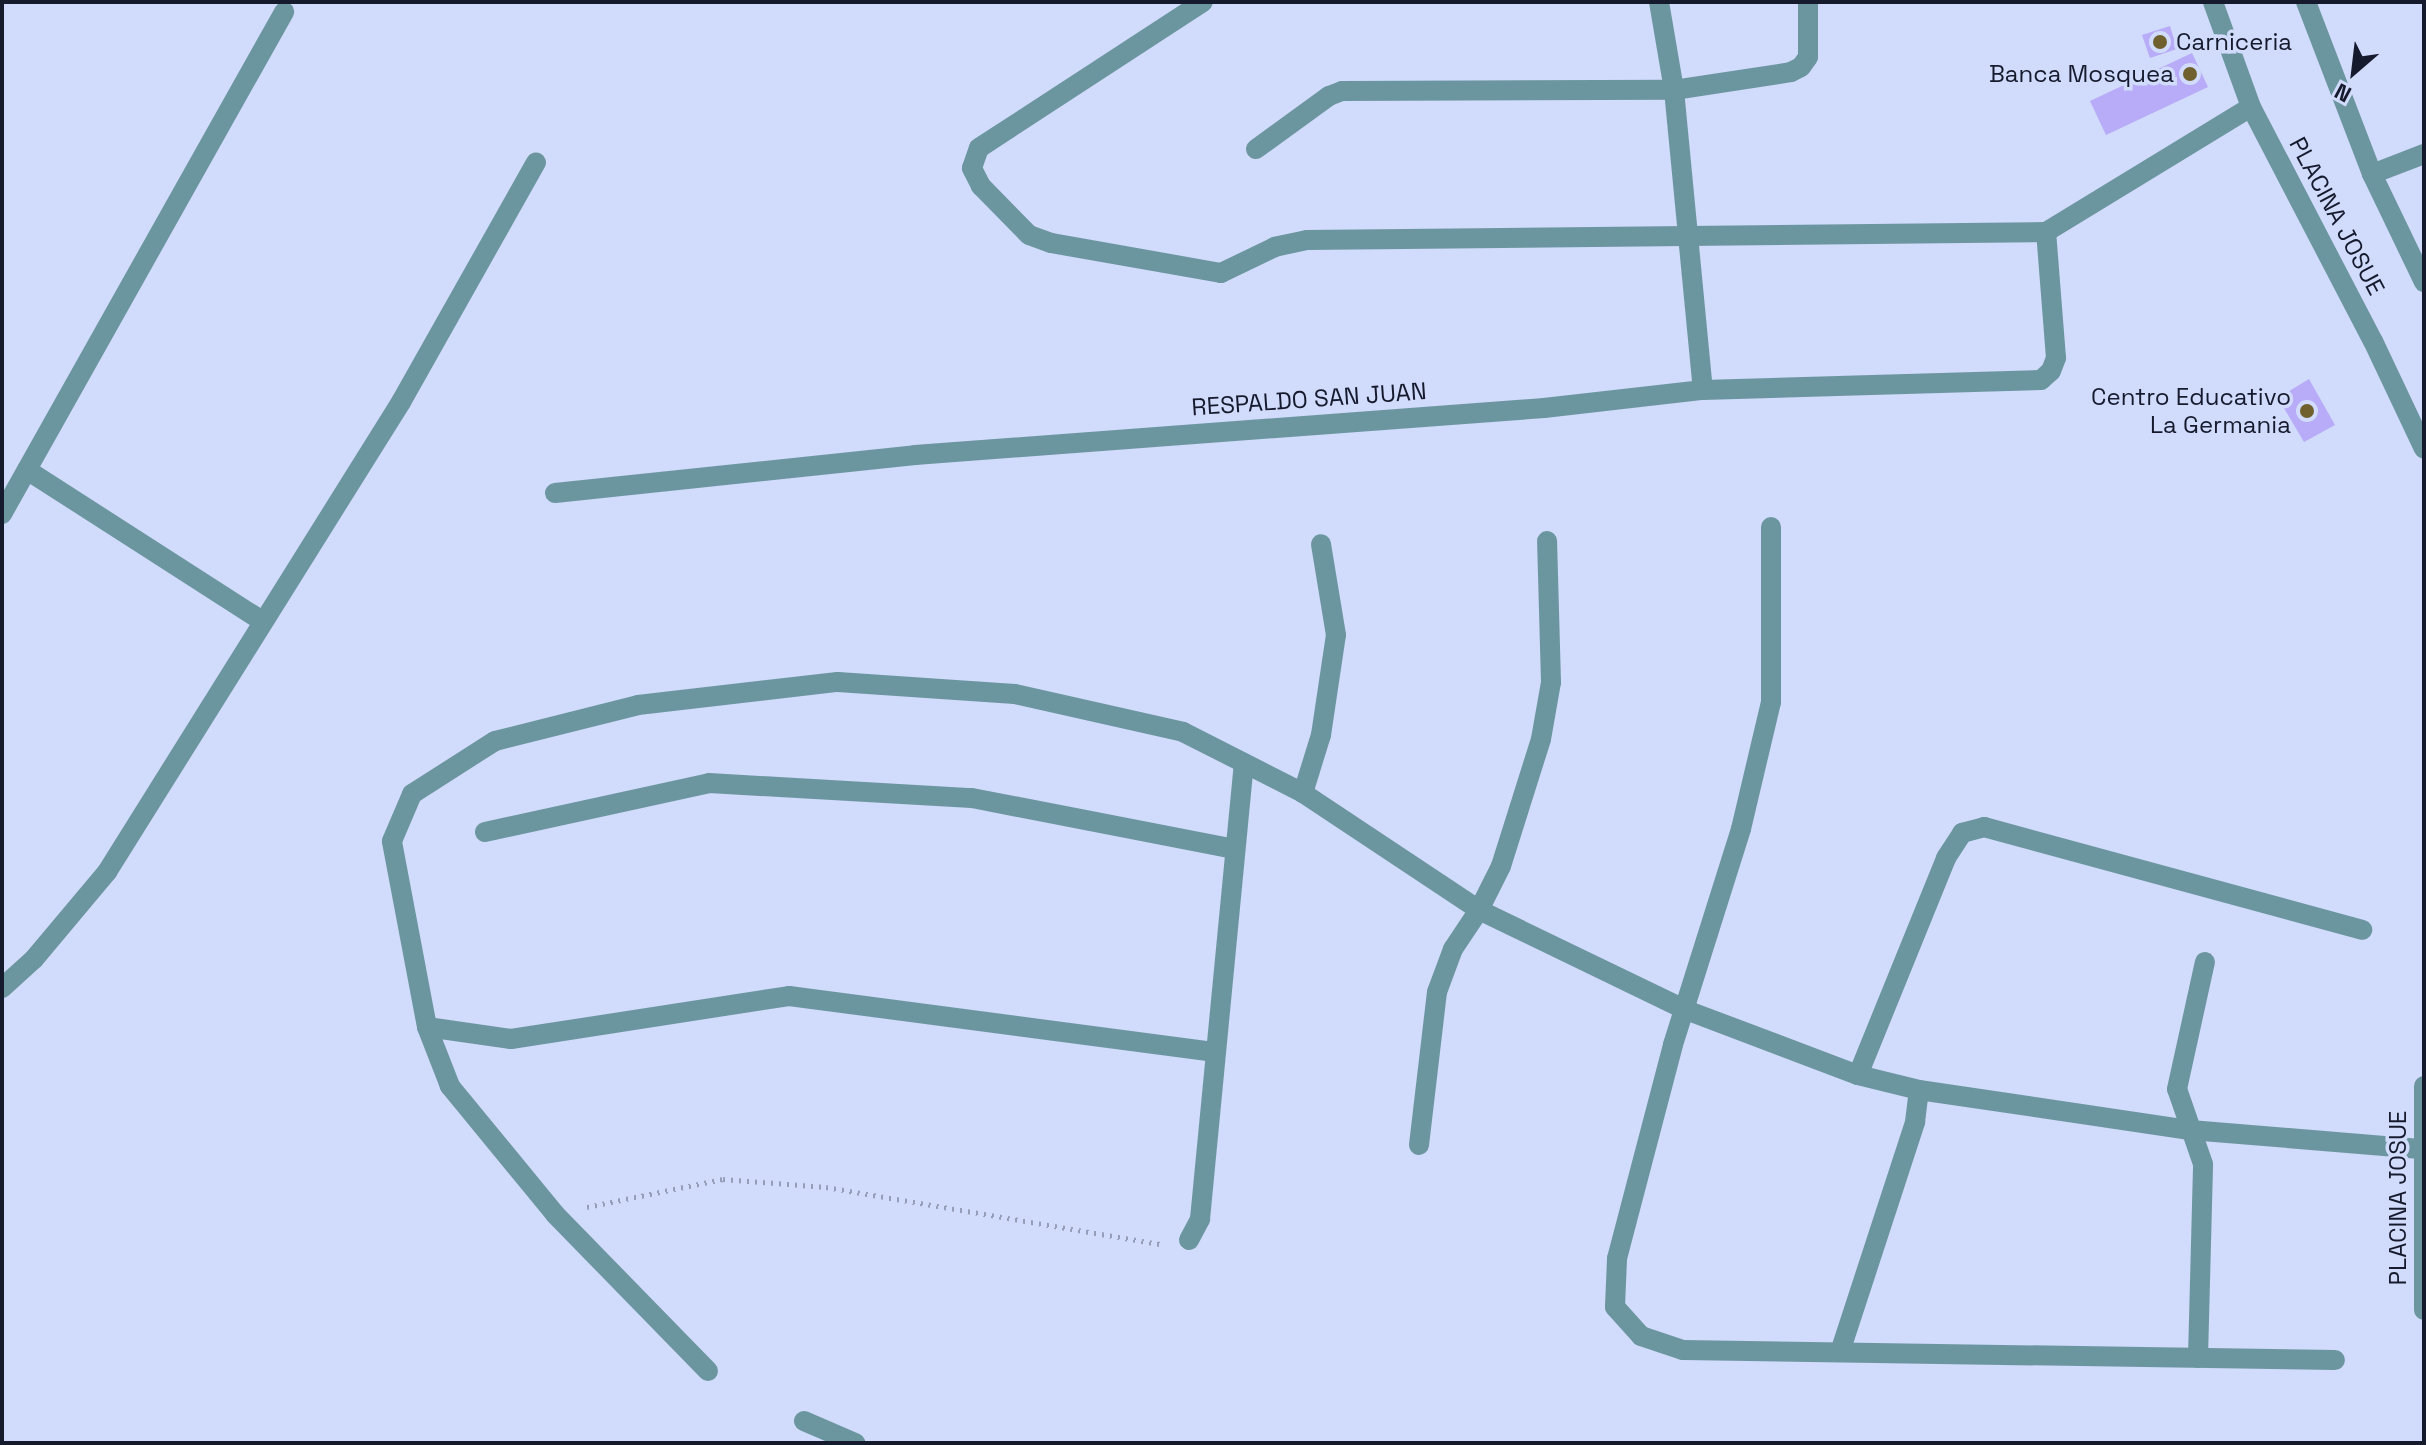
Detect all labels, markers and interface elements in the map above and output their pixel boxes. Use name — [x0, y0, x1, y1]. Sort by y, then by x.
place label: Carniceria — [2176, 28, 2292, 56]
north arrow — [2314, 32, 2394, 112]
marker: Carniceria — [2151, 33, 2169, 51]
place label: Banca Mosquea — [1989, 60, 2174, 88]
marker: Banca Mosquea — [2181, 65, 2199, 83]
text: N — [2330, 77, 2356, 109]
street label: PLACINA JOSUE — [2283, 132, 2391, 300]
street label: RESPALDO SAN JUAN — [1190, 376, 1428, 422]
place label: Centro Educativo La Germania — [2091, 383, 2291, 439]
marker: Centro Educativo La Germania — [2298, 402, 2316, 420]
street label: PLACINA JOSUE — [2384, 1110, 2412, 1286]

